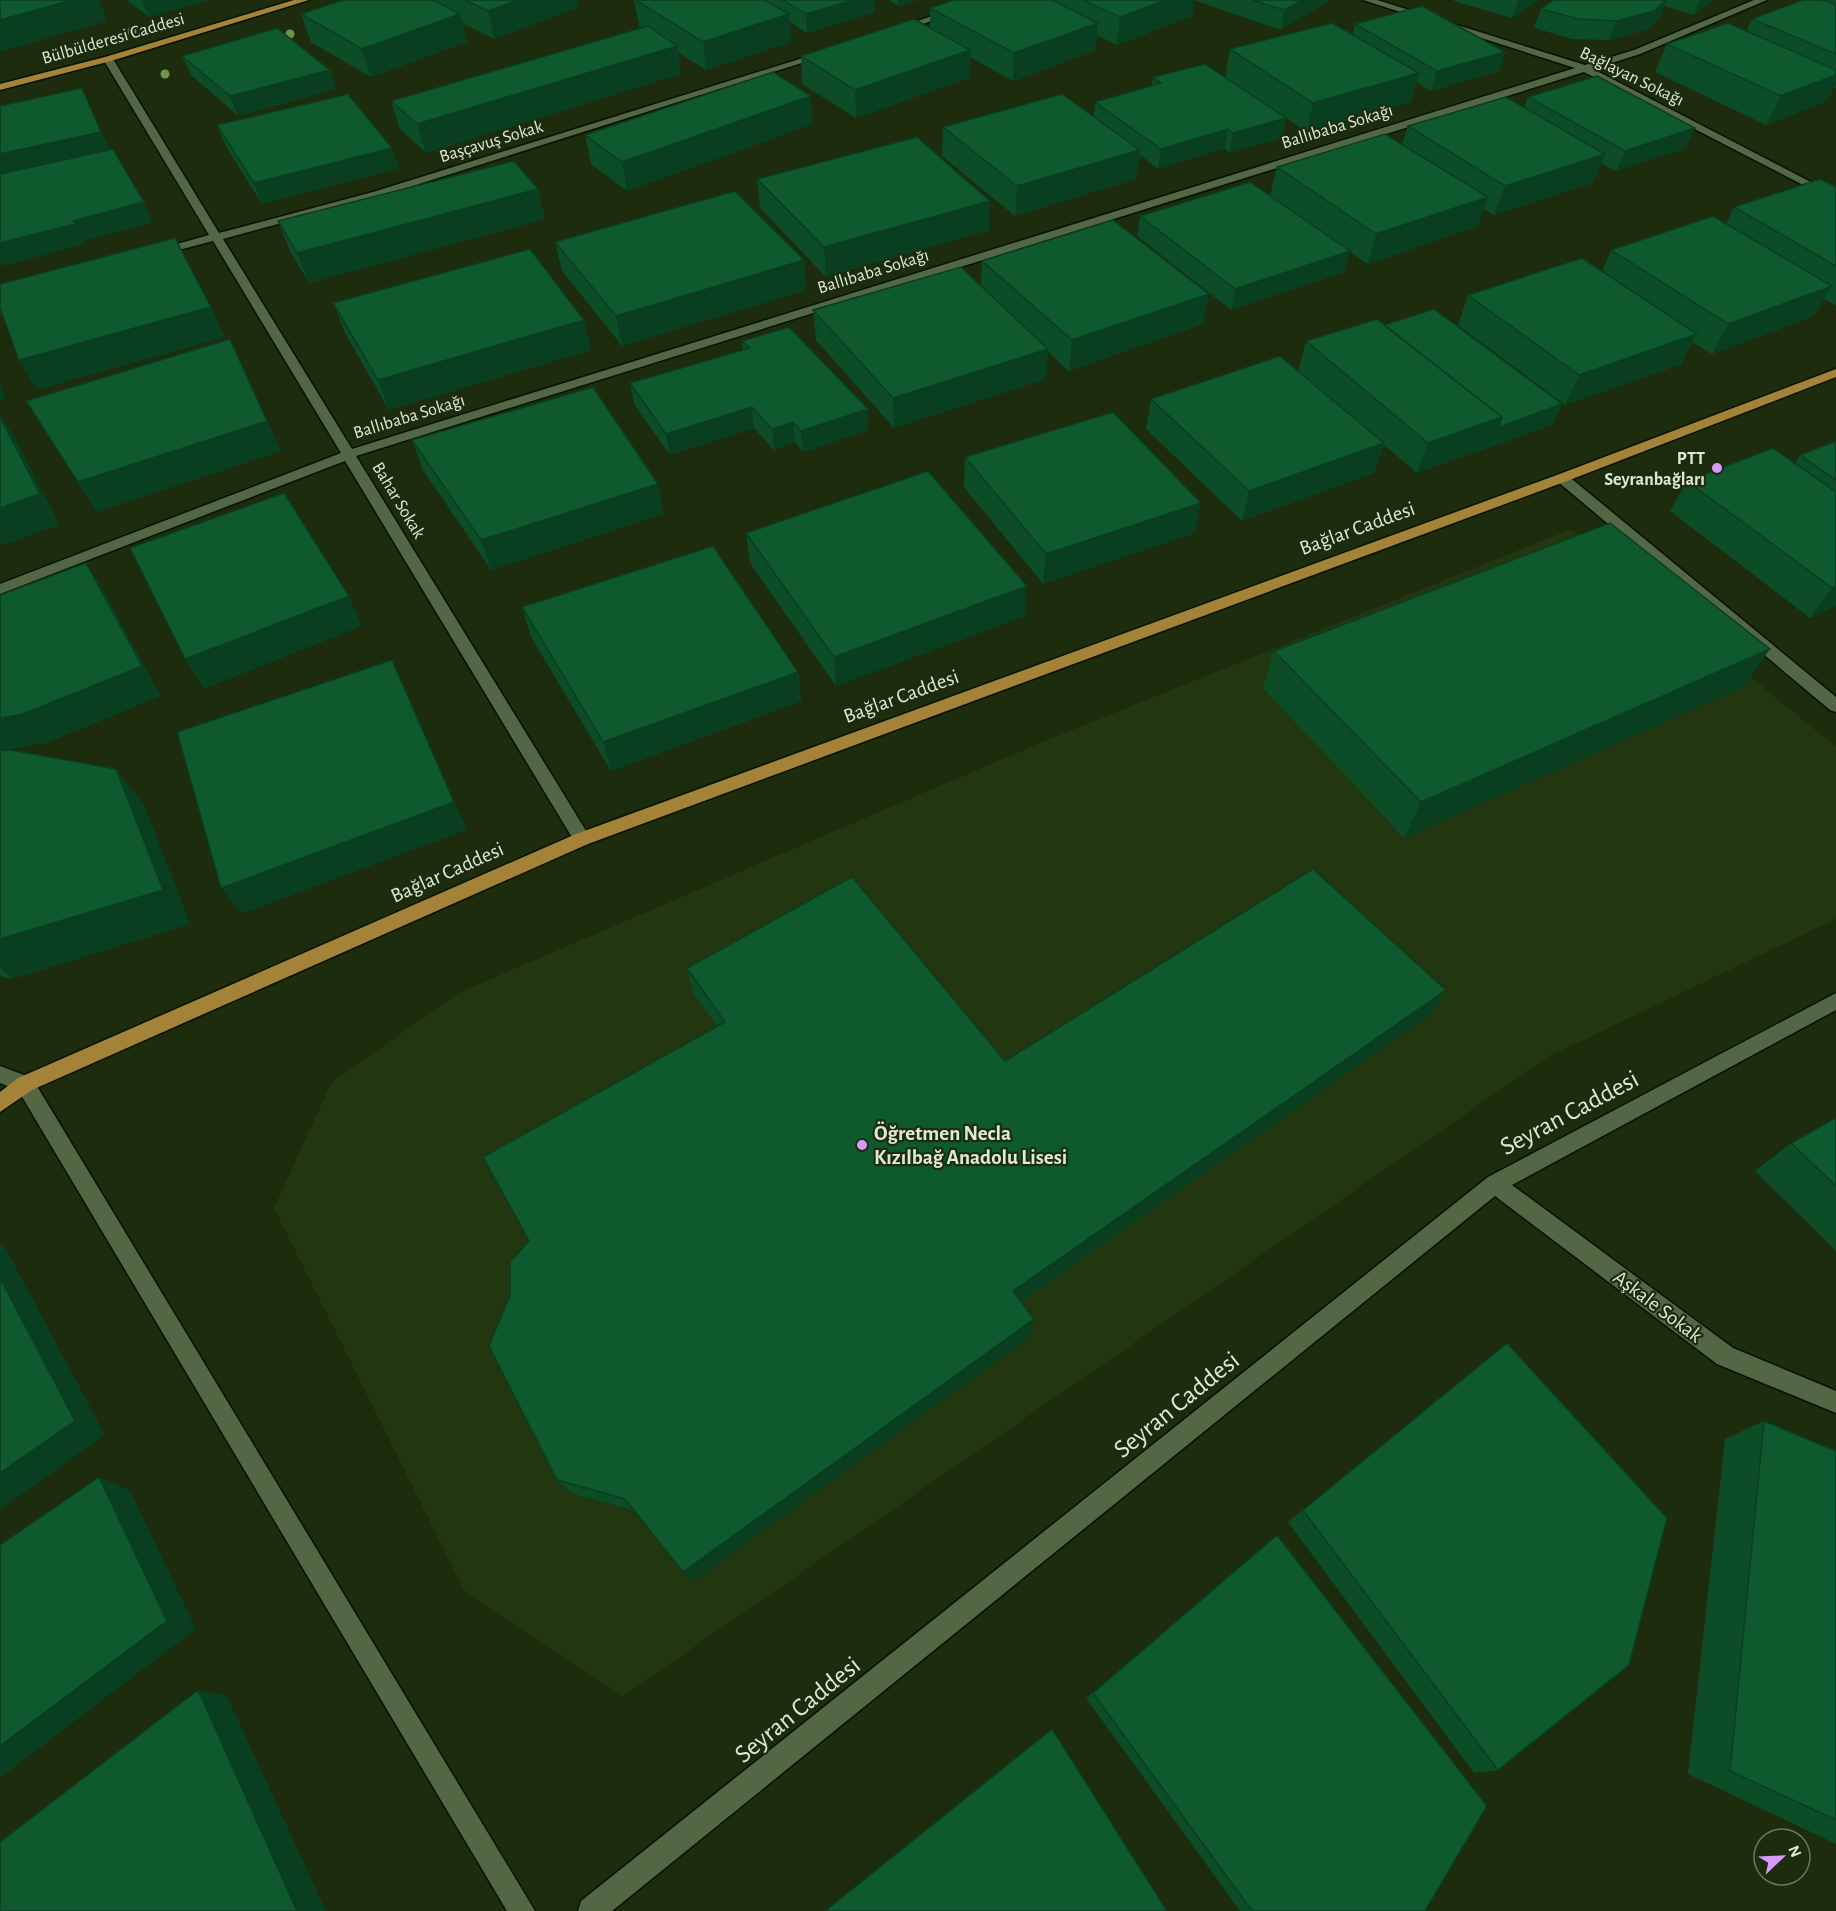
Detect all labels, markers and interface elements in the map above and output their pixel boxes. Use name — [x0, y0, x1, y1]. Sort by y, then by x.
street label: Bülbülderesi Caddesi — [40, 10, 187, 68]
street label: Bağlayan Sokağı — [1577, 44, 1686, 110]
street label: Ballıbaba Sokağı — [1279, 101, 1395, 152]
street label: Başçavuş Sokak — [437, 117, 546, 166]
street label: Ballıbaba Sokağı — [815, 246, 931, 297]
street label: Ballıbaba Sokağı — [351, 391, 467, 442]
place label: PTT Seyranbağları — [1604, 450, 1705, 489]
street label: Bahar Sokak — [368, 459, 428, 543]
marker: PTT Seyranbağları — [1710, 461, 1724, 475]
street label: Bağlar Caddesi — [1297, 498, 1418, 559]
street label: Bağlar Caddesi — [841, 666, 962, 727]
street label: Bağlar Caddesi — [388, 838, 507, 907]
street label: Seyran Caddesi — [1496, 1066, 1643, 1160]
place label: Öğretmen Necla Kızılbağ Anadolu Lisesi — [874, 1121, 1067, 1168]
marker: Öğretmen Necla Kızılbağ Anadolu Lisesi — [855, 1138, 869, 1152]
street label: Aşkale Sokak — [1609, 1266, 1706, 1347]
street label: Seyran Caddesi — [1109, 1347, 1244, 1463]
street label: Seyran Caddesi — [730, 1652, 865, 1768]
north arrow — [1752, 1827, 1812, 1887]
text: N — [1785, 1843, 1804, 1860]

